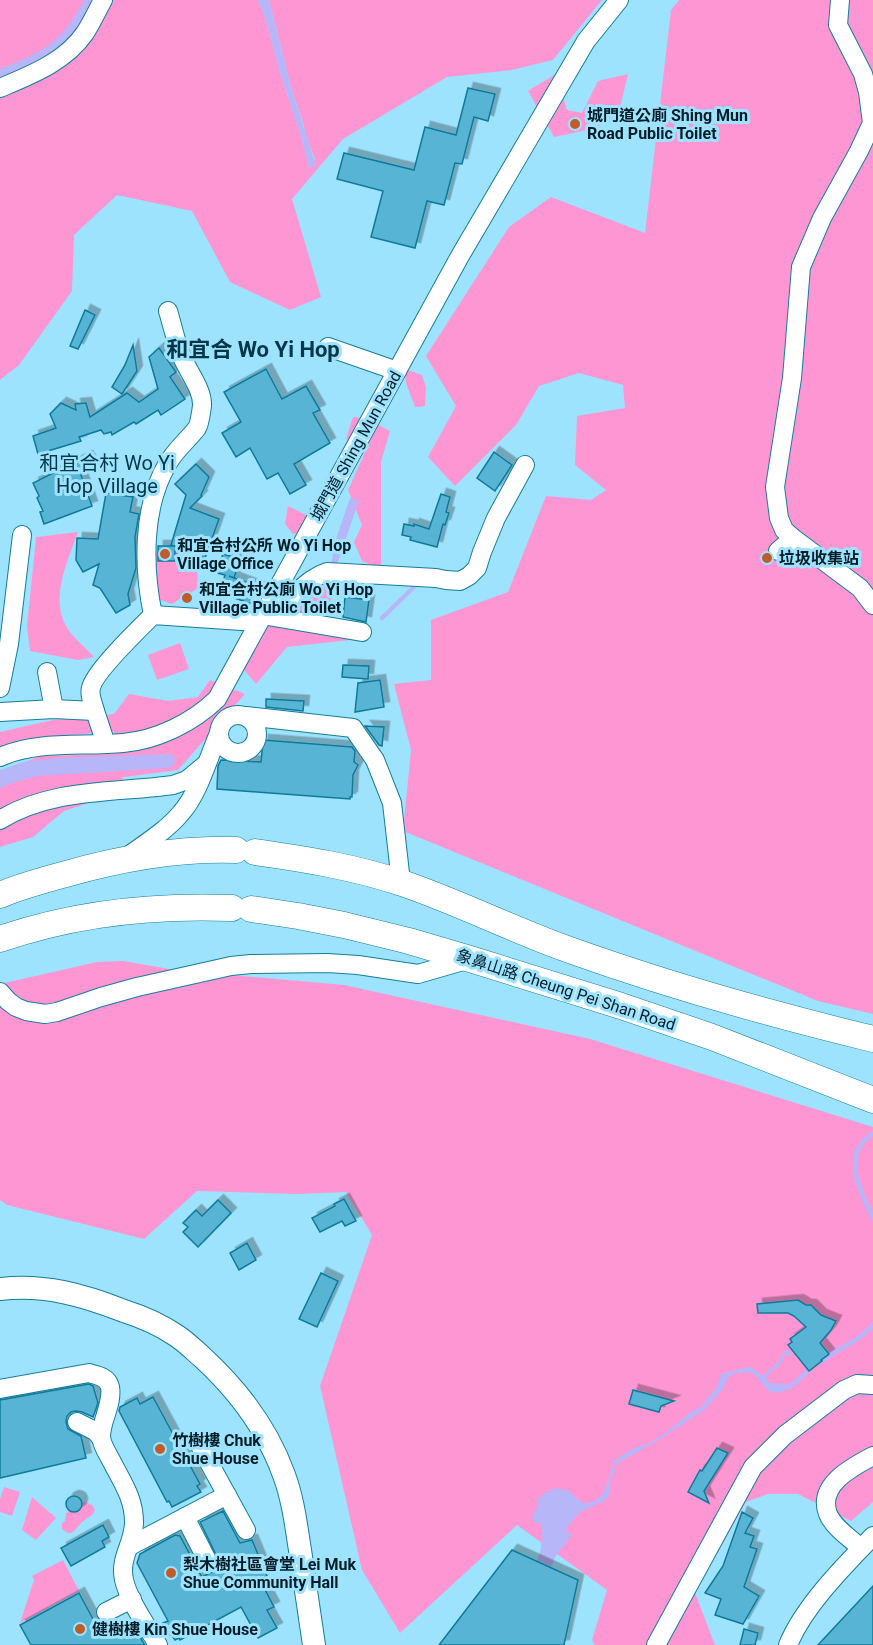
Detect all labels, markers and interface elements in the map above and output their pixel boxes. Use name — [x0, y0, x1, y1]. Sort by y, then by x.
place label: 城門道公廁 Shing Mun Road Public Toilet — [587, 106, 748, 143]
marker: 城門道公廁 Shing Mun Road Public Toilet — [568, 117, 582, 131]
district label: 和宜合 Wo Yi Hop — [166, 337, 340, 362]
street label: 城門道 Shing Mun Road — [307, 368, 405, 524]
district label: 和宜合村 Wo Yi Hop Village — [39, 451, 175, 498]
place label: 和宜合村公所 Wo Yi Hop Village Office — [177, 536, 351, 573]
marker: 和宜合村公所 Wo Yi Hop Village Office — [158, 547, 172, 561]
place label: 垃圾收集站 — [779, 549, 859, 568]
marker: 垃圾收集站 — [760, 551, 774, 565]
place label: 和宜合村公廁 Wo Yi Hop Village Public Toilet — [199, 580, 373, 617]
marker: 和宜合村公廁 Wo Yi Hop Village Public Toilet — [180, 591, 194, 605]
street label: 象鼻山路 Cheung Pei Shan Road — [454, 946, 678, 1034]
place label: 竹樹樓 Chuk Shue House — [172, 1431, 261, 1468]
marker: 竹樹樓 Chuk Shue House — [153, 1442, 167, 1456]
place label: 梨木樹社區會堂 Lei Muk Shue Community Hall — [183, 1555, 356, 1592]
marker: 梨木樹社區會堂 Lei Muk Shue Community Hall — [164, 1566, 178, 1580]
place label: 健樹樓 Kin Shue House — [92, 1620, 258, 1639]
marker: 健樹樓 Kin Shue House — [73, 1622, 87, 1636]

